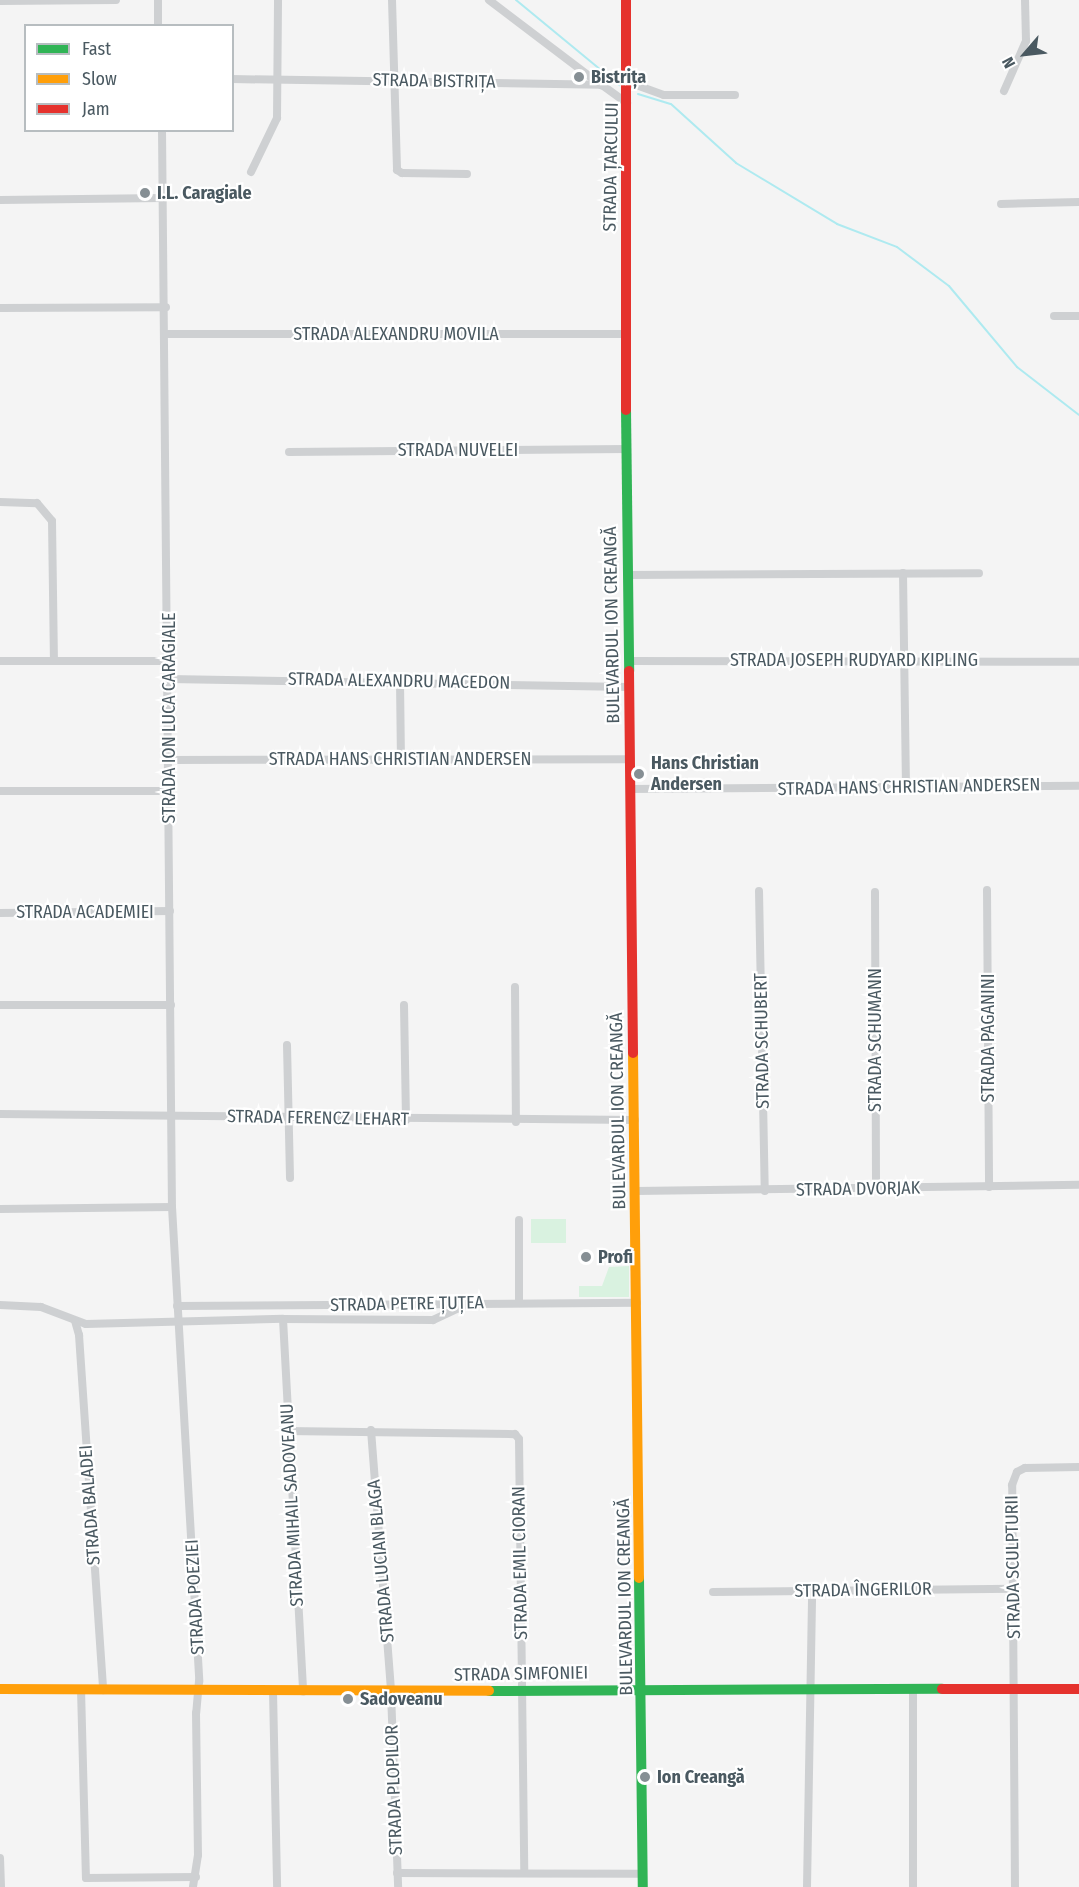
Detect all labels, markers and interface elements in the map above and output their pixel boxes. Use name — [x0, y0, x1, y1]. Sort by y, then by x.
legend — [24, 24, 234, 132]
north arrow — [995, 24, 1055, 84]
text: Fast — [82, 38, 111, 60]
text: N — [998, 54, 1019, 71]
place label: Bistrița — [591, 66, 646, 88]
text: Slow — [82, 68, 117, 90]
street label: STRADA BISTRIȚA — [372, 69, 496, 93]
marker: Bistrița — [572, 70, 586, 84]
text: Jam — [82, 98, 110, 120]
street label: STRADA ȚARCULUI — [599, 102, 623, 232]
place label: I.L. Caragiale — [157, 182, 252, 204]
marker: I.L. Caragiale — [138, 186, 152, 200]
street label: STRADA ALEXANDRU MOVILA — [293, 323, 499, 345]
street label: STRADA NUVELEI — [398, 439, 518, 461]
street label: BULEVARDUL ION CREANGĂ — [599, 526, 625, 724]
street label: STRADA ION LUCA CARAGIALE — [158, 613, 180, 823]
street label: STRADA JOSEPH RUDYARD KIPLING — [730, 649, 978, 671]
street label: STRADA ALEXANDRU MACEDON — [288, 668, 510, 694]
street label: STRADA HANS CHRISTIAN ANDERSEN — [269, 748, 531, 770]
place label: Hans Christian Andersen — [651, 753, 759, 795]
marker: Hans Christian Andersen — [632, 767, 646, 781]
street label: STRADA HANS CHRISTIAN ANDERSEN — [778, 774, 1040, 800]
street label: STRADA ACADEMIEI — [16, 901, 154, 923]
street label: STRADA SCHUMANN — [864, 968, 886, 1112]
street label: STRADA SCHUBERT — [750, 973, 774, 1109]
street label: STRADA PAGANINI — [977, 974, 999, 1102]
street label: BULEVARDUL ION CREANGĂ — [605, 1012, 631, 1210]
street label: STRADA FERENCZ LEHART — [227, 1106, 409, 1130]
street label: STRADA DVORJAK — [796, 1177, 920, 1201]
place label: Profi — [598, 1246, 633, 1268]
marker: Profi — [579, 1250, 593, 1264]
street label: STRADA PETRE ȚUȚEA — [330, 1292, 484, 1316]
street label: STRADA MIHAIL SADOVEANU — [276, 1403, 308, 1607]
street label: STRADA BALADEI — [75, 1444, 105, 1566]
street label: STRADA LUCIAN BLAGA — [363, 1479, 399, 1643]
street label: STRADA EMIL CIORAN — [508, 1486, 532, 1640]
street label: STRADA SCULPTURII — [1001, 1495, 1025, 1639]
street label: BULEVARDUL ION CREANGĂ — [612, 1498, 638, 1696]
street label: STRADA POEZIEI — [181, 1539, 209, 1655]
street label: STRADA ÎNGERILOR — [794, 1578, 932, 1602]
street label: STRADA SIMFONIEI — [454, 1662, 588, 1686]
place label: Sadoveanu — [360, 1688, 443, 1710]
marker: Sadoveanu — [341, 1692, 355, 1706]
street label: STRADA PLOPILOR — [381, 1724, 407, 1856]
place label: Ion Creangă — [657, 1766, 745, 1788]
marker: Ion Creangă — [638, 1770, 652, 1784]

